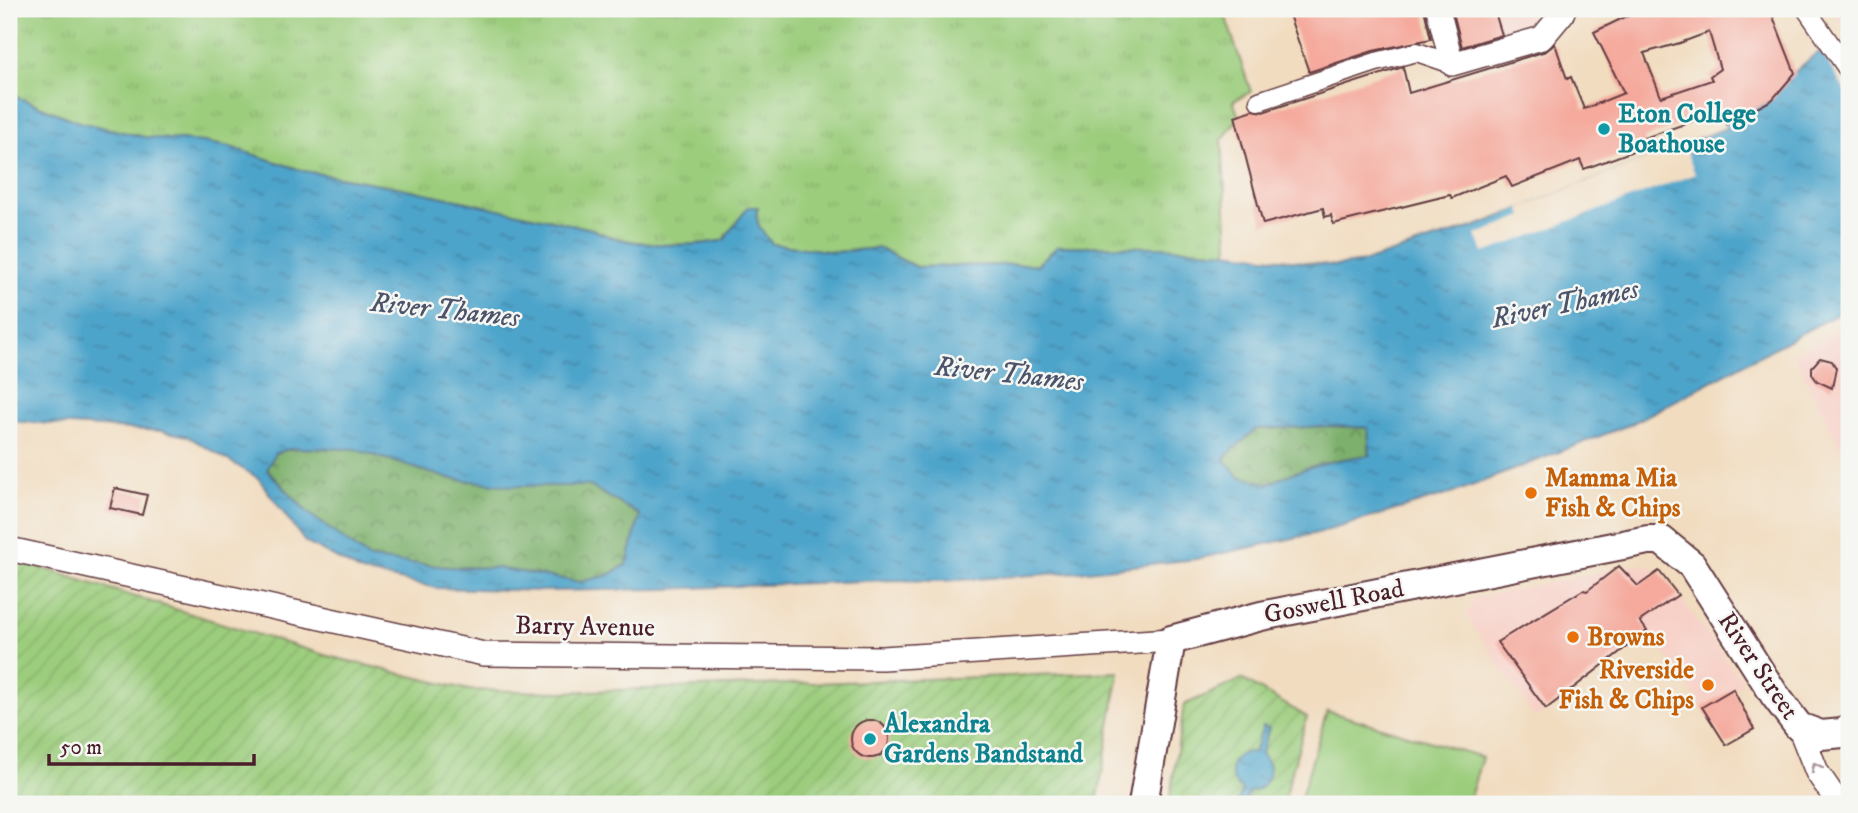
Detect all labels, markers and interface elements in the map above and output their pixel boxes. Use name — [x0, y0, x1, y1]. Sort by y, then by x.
place label: Eton College Boathouse — [1618, 98, 1756, 161]
marker: Eton College Boathouse — [1596, 121, 1612, 137]
water label: River Thames — [1487, 271, 1642, 337]
water label: River Thames — [368, 285, 522, 335]
water label: River Thames — [932, 349, 1086, 399]
place label: Mamma Mia Fish & Chips — [1545, 462, 1681, 525]
marker: Mamma Mia Fish & Chips — [1523, 485, 1539, 501]
street label: Goswell Road — [1261, 572, 1407, 632]
street label: River Street — [1710, 606, 1806, 726]
street label: Barry Avenue — [515, 609, 655, 645]
place label: Browns — [1587, 621, 1665, 654]
marker: Browns — [1565, 629, 1581, 645]
place label: Riverside Fish & Chips — [1559, 654, 1694, 717]
marker: Riverside Fish & Chips — [1700, 677, 1716, 693]
place label: Alexandra Gardens Bandstand — [883, 708, 1084, 771]
scale bar — [49, 722, 254, 766]
marker: Alexandra Gardens Bandstand — [862, 731, 878, 747]
text: 50 m — [60, 735, 102, 761]
one-way arrow — [1810, 762, 1824, 774]

